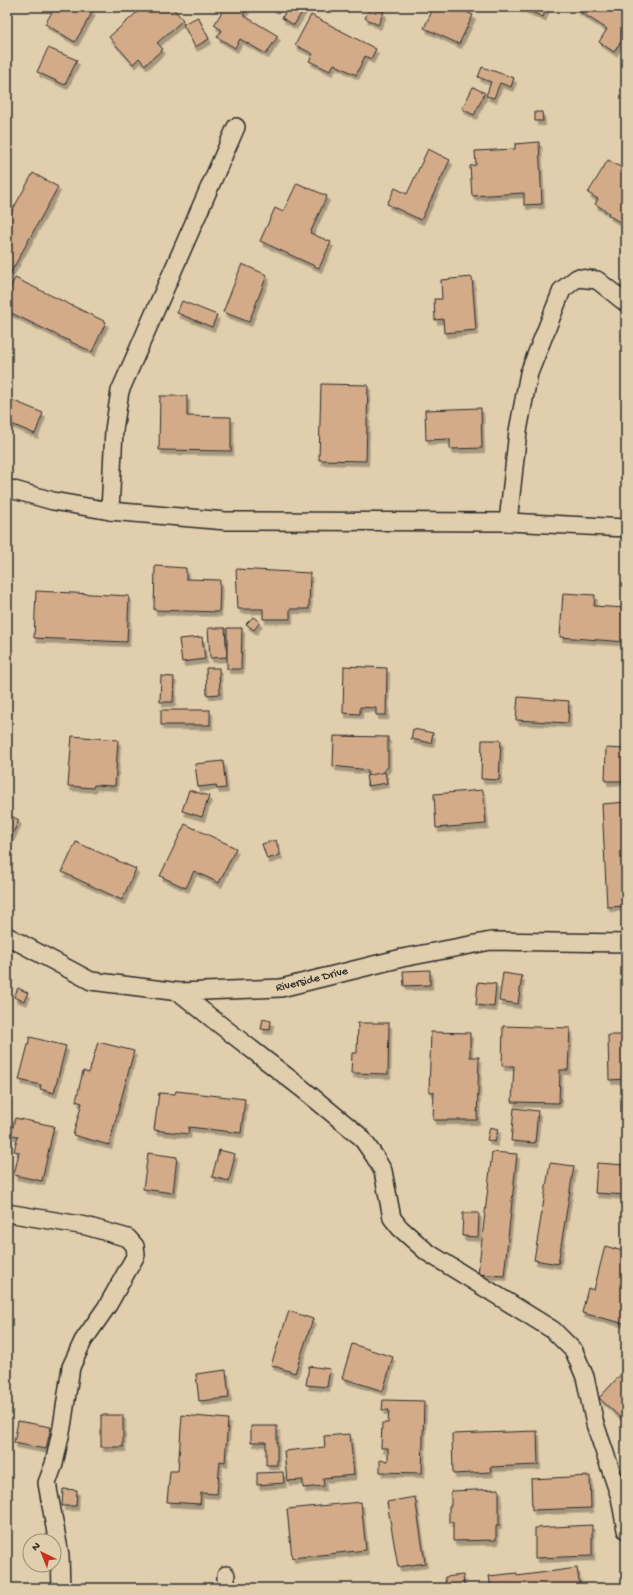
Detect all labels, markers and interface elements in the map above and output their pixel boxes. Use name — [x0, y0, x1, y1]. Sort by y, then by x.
street label: Riverside Drive — [276, 964, 350, 995]
north arrow — [22, 1533, 62, 1573]
text: N — [30, 1540, 43, 1554]

